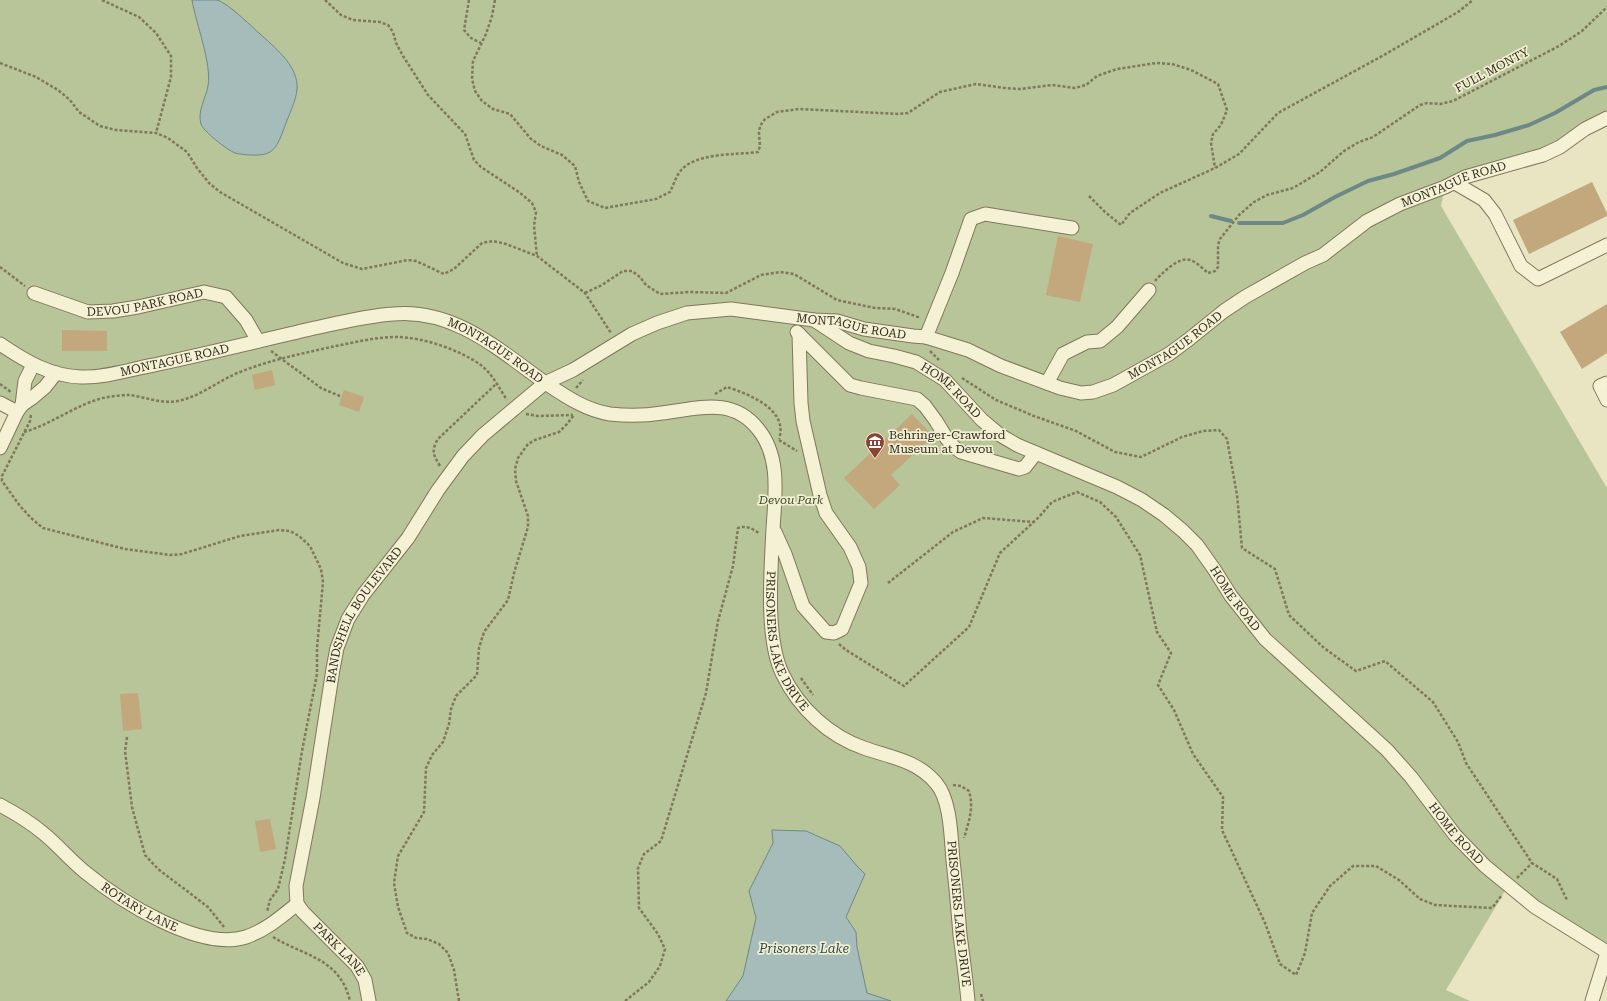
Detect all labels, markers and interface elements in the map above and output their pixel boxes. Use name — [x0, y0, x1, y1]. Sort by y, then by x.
street label: FULL MONTY — [1453, 44, 1532, 95]
street label: MONTAGUE ROAD — [1399, 159, 1508, 210]
street label: DEVOU PARK ROAD — [86, 285, 204, 319]
street label: MONTAGUE ROAD — [1125, 308, 1225, 382]
street label: MONTAGUE ROAD — [795, 311, 907, 342]
street label: MONTAGUE ROAD — [445, 315, 546, 386]
street label: MONTAGUE ROAD — [119, 341, 231, 379]
street label: HOME ROAD — [918, 360, 984, 421]
place label: Behringer-Crawford Museum at Devou — [889, 428, 1006, 456]
museum icon: Behringer-Crawford Museum at Devou — [864, 431, 886, 459]
park label: Devou Park — [758, 493, 824, 507]
street label: BANDSHELL BOULEVARD — [324, 544, 405, 684]
street label: HOME ROAD — [1207, 563, 1263, 634]
street label: PRISONERS LAKE DRIVE — [763, 571, 812, 714]
street label: HOME ROAD — [1426, 800, 1487, 867]
street label: PRISONERS LAKE DRIVE — [945, 840, 974, 987]
street label: ROTARY LANE — [98, 880, 180, 935]
street label: PARK LANE — [310, 919, 368, 978]
water label: Prisoners Lake — [758, 941, 850, 956]

